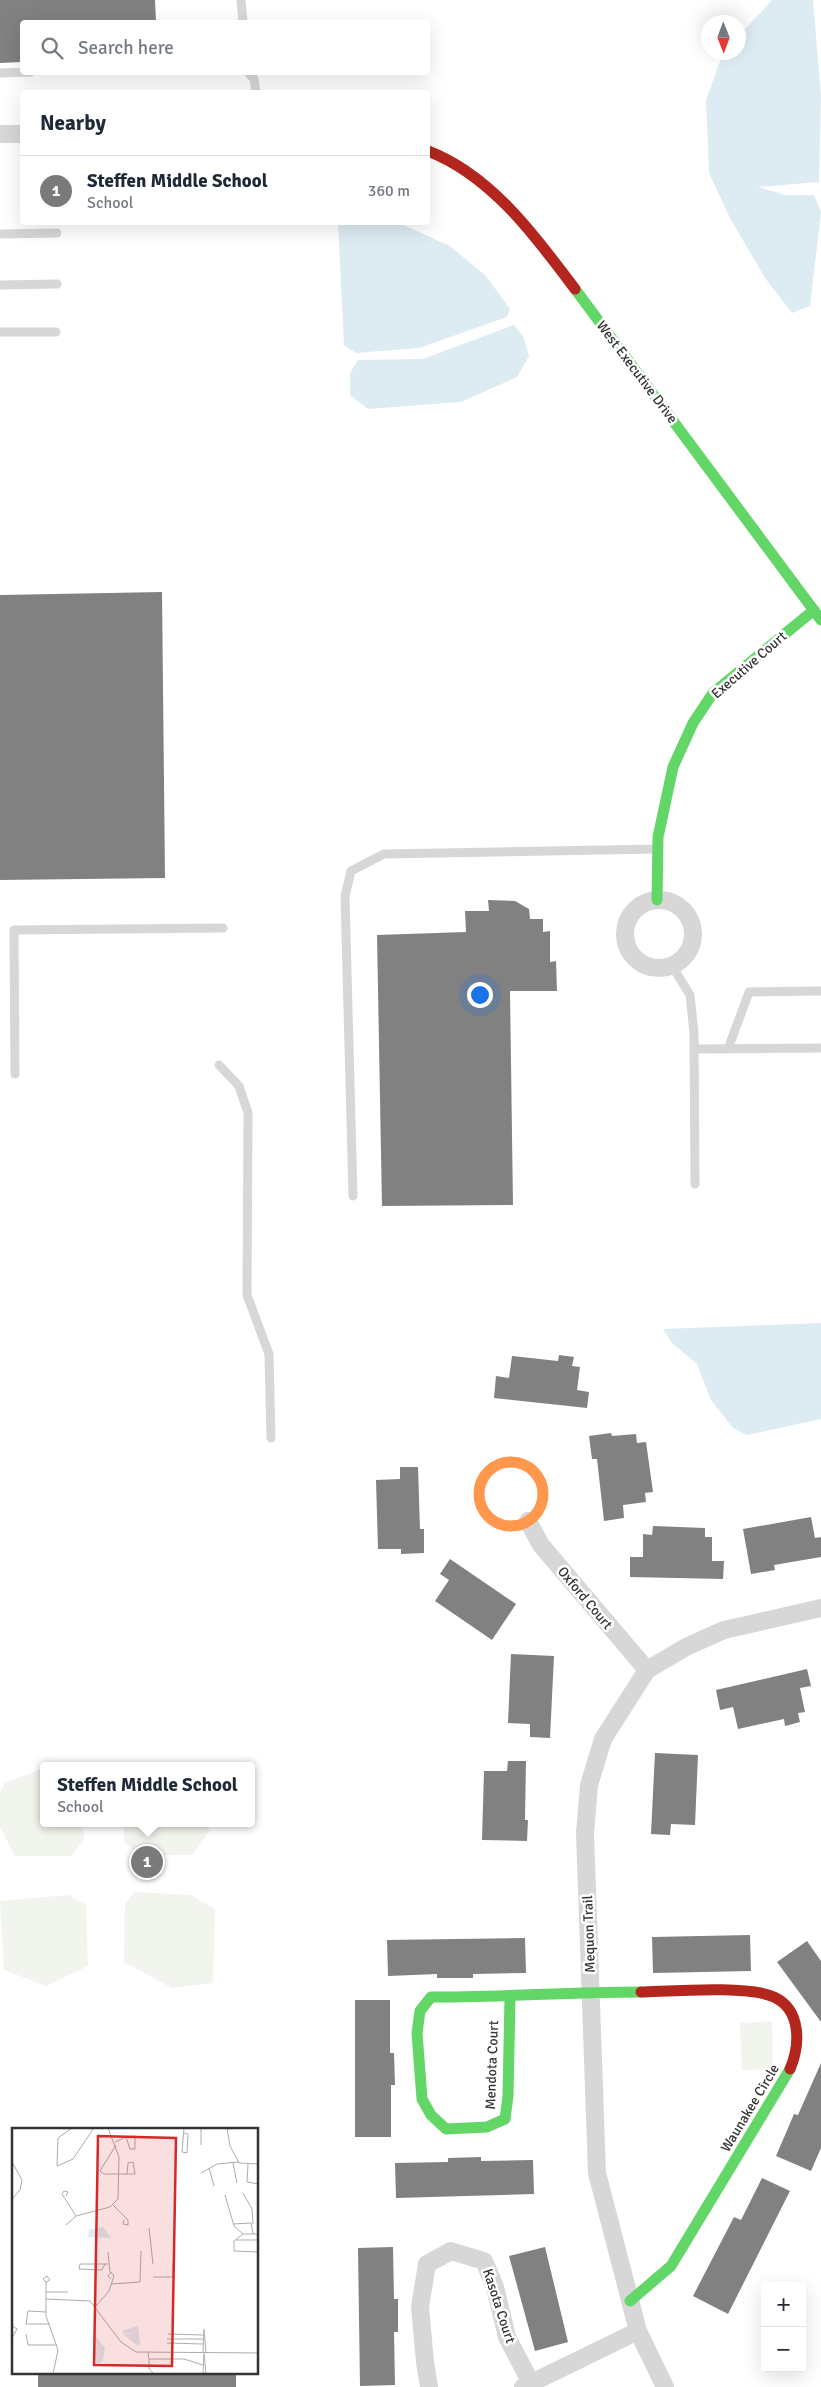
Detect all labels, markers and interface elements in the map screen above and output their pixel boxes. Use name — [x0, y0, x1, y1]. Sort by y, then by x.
north arrow — [701, 15, 746, 60]
search box — [20, 20, 430, 75]
icon: search — [38, 34, 66, 62]
text: Search here — [78, 36, 174, 60]
text: Nearby — [40, 110, 106, 136]
text: Steffen Middle School — [87, 169, 268, 193]
text: 1 — [52, 181, 60, 201]
text: 360 m — [368, 181, 410, 201]
text: School — [87, 193, 133, 213]
street label: West Executive Drive — [593, 317, 681, 427]
street label: Executive Court — [708, 628, 790, 702]
your location — [467, 982, 493, 1008]
street label: Oxford Court — [554, 1563, 616, 1633]
popup — [40, 1762, 255, 1827]
text: Steffen Middle School — [57, 1773, 238, 1797]
text: School — [57, 1797, 104, 1817]
pin: 1 — [131, 1843, 163, 1881]
street label: Mequon Trail — [579, 1895, 599, 1973]
street label: Mendota Court — [482, 2020, 502, 2110]
street label: Waunakee Circle — [717, 2061, 783, 2155]
inset map — [12, 2128, 259, 2374]
street label: Kasota Court — [479, 2267, 519, 2346]
map controls — [761, 2282, 806, 2372]
button: + — [761, 2282, 806, 2327]
button: − — [761, 2327, 806, 2372]

